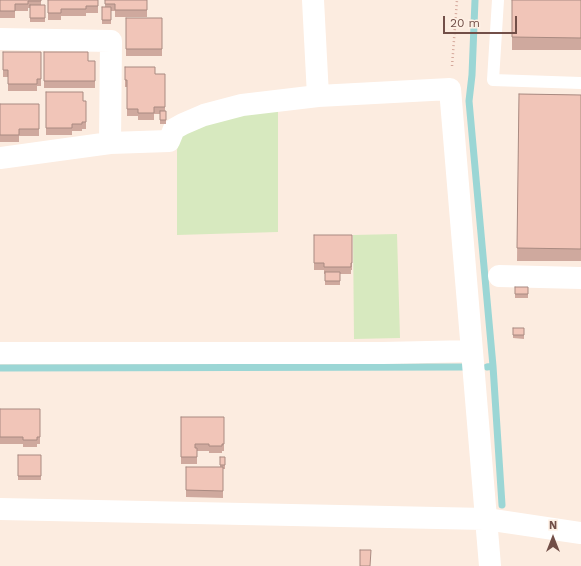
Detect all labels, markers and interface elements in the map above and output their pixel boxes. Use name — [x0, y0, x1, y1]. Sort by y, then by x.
scale bar — [445, 8, 519, 34]
text: 20 m — [450, 16, 480, 30]
north arrow — [533, 518, 573, 558]
text: N — [549, 519, 557, 532]

